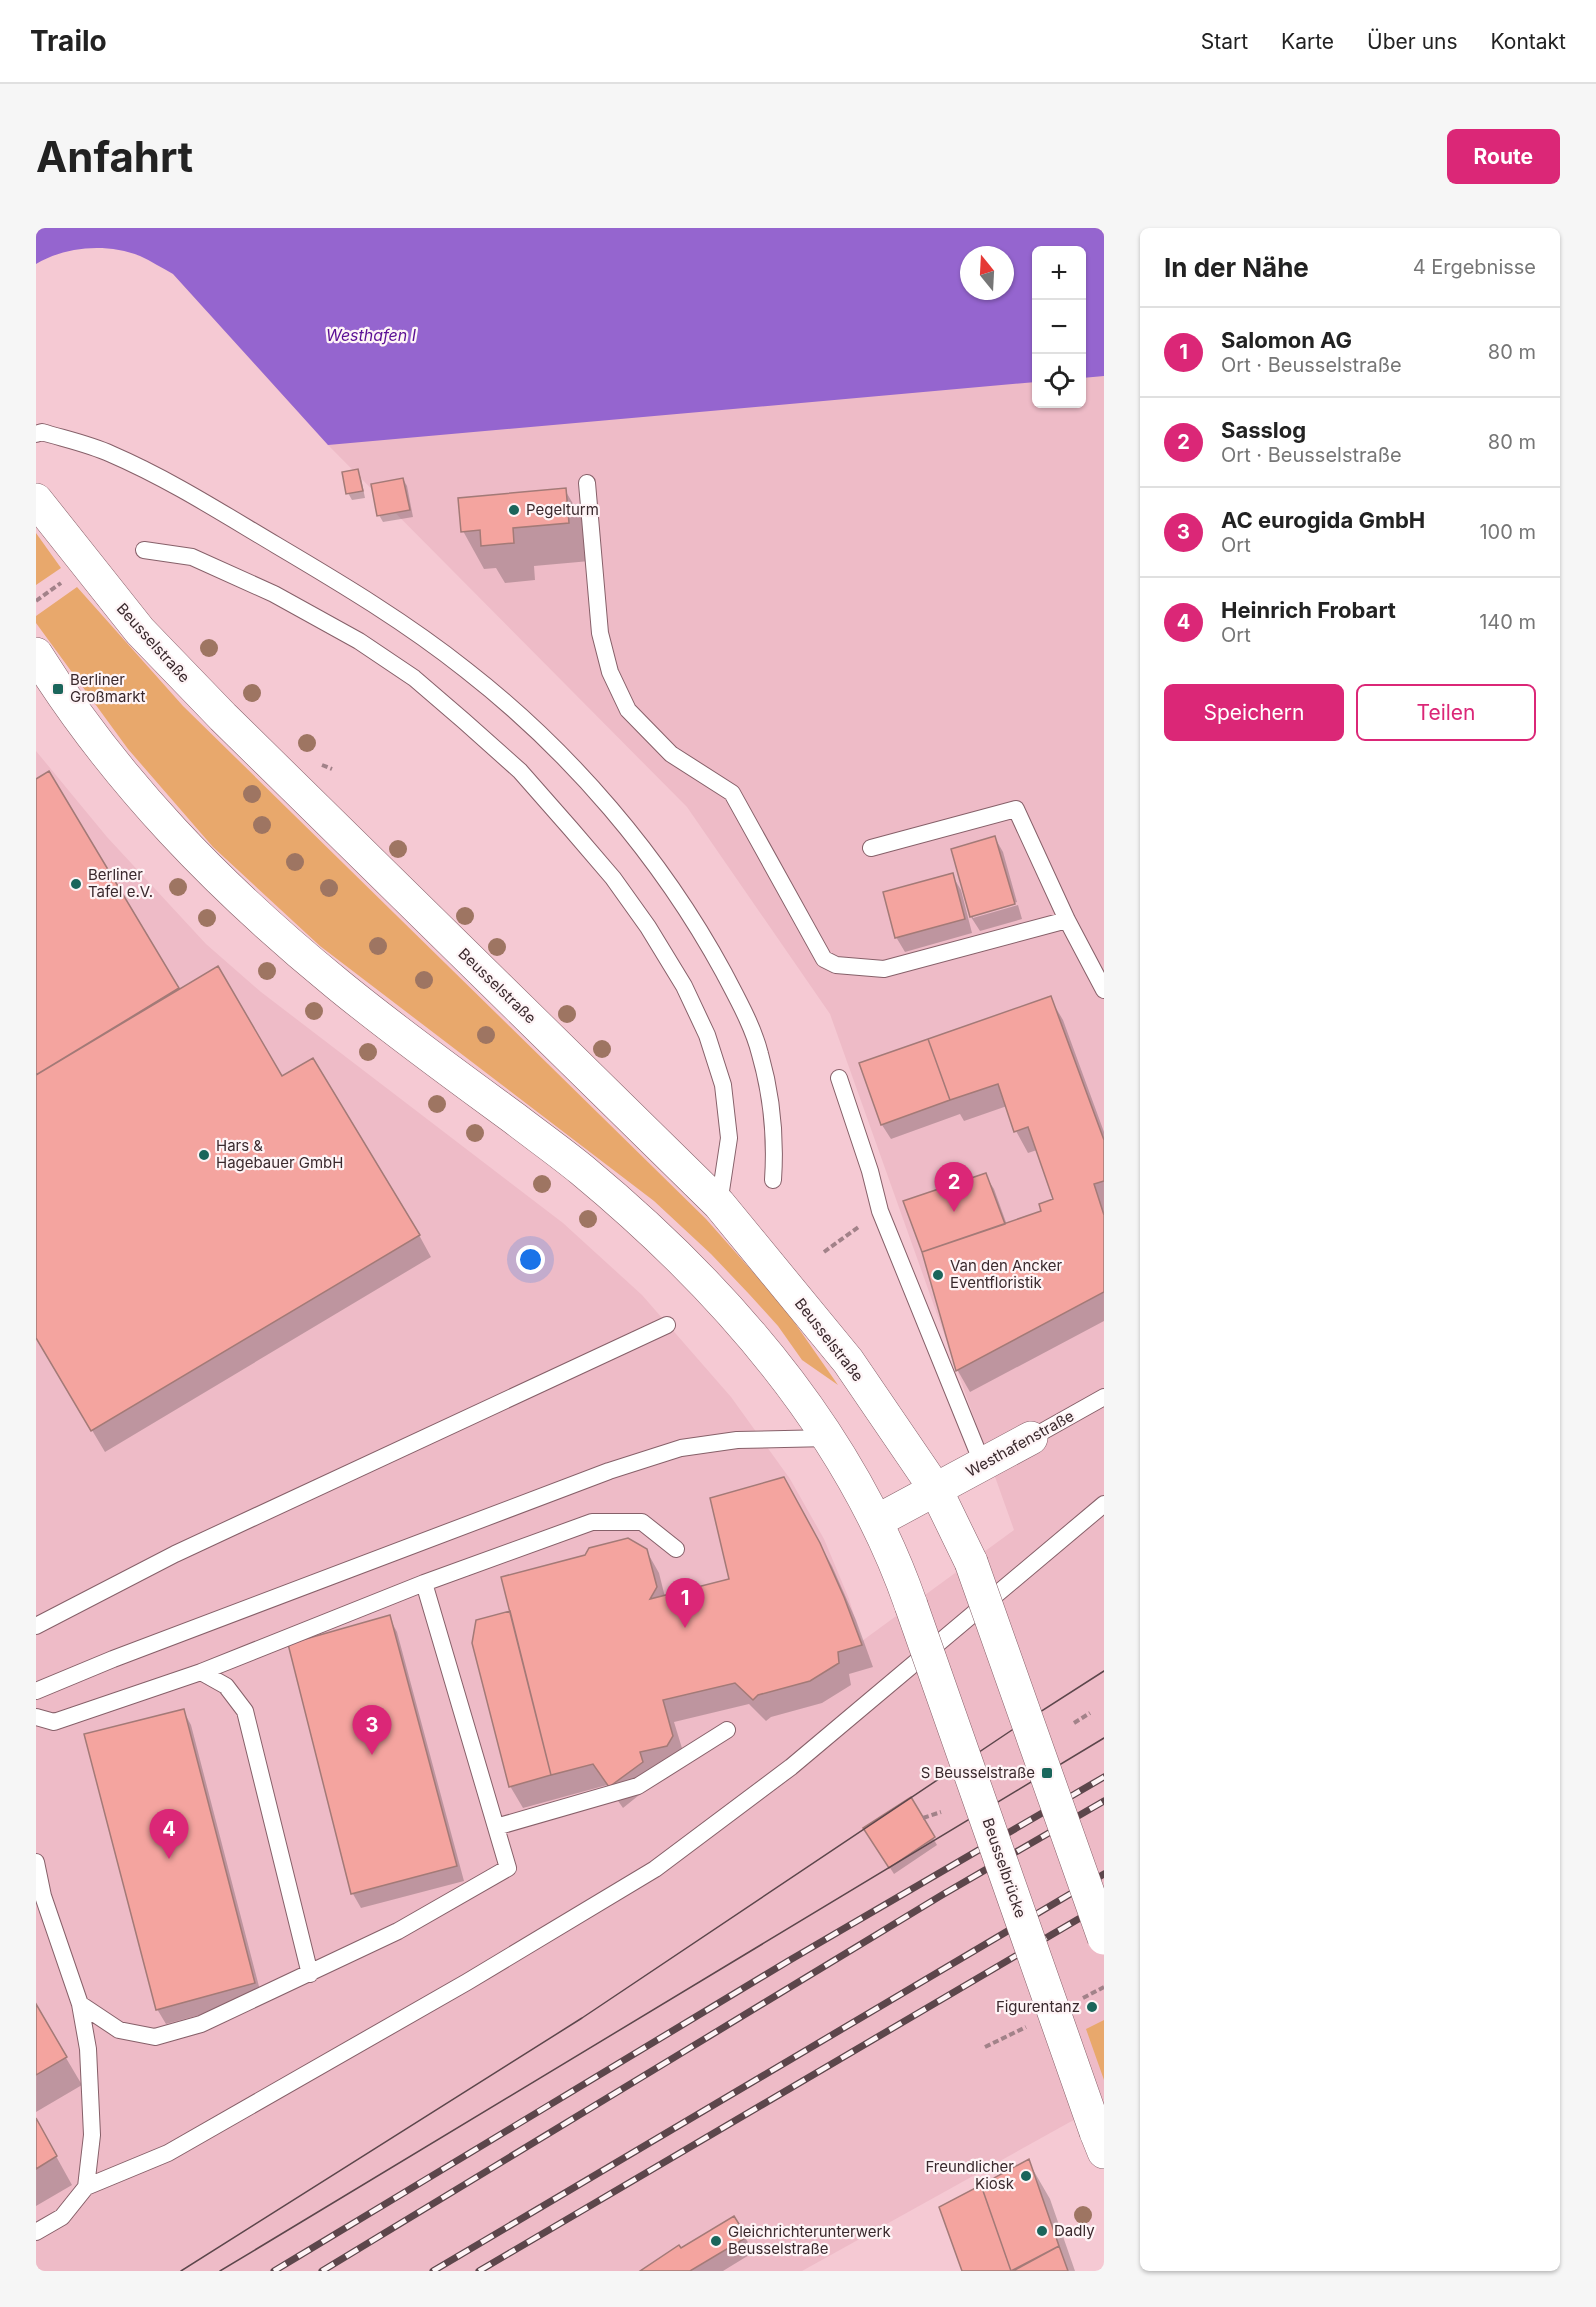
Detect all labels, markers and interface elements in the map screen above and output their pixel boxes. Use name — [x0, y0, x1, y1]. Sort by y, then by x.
text: Trailo — [30, 24, 107, 58]
text: Start — [1201, 29, 1248, 54]
text: Karte — [1281, 29, 1334, 54]
text: Über uns — [1367, 29, 1458, 54]
text: Kontakt — [1491, 29, 1566, 54]
button: Route — [1447, 129, 1560, 184]
text: Anfahrt — [36, 131, 193, 182]
north arrow — [960, 246, 1014, 300]
map controls — [1032, 246, 1086, 408]
button: + — [1032, 246, 1086, 300]
text: In der Nähe — [1164, 252, 1309, 283]
text: 4 Ergebnisse — [1413, 255, 1536, 279]
button: − — [1032, 300, 1086, 354]
water label: Westhafen I — [326, 325, 417, 345]
text: Salomon AG — [1221, 327, 1352, 353]
text: 1 — [1179, 340, 1188, 364]
text: 80 m — [1488, 340, 1536, 364]
text: Ort · Beusselstraße — [1221, 353, 1402, 377]
button: locate — [1032, 354, 1086, 408]
text: Sasslog — [1221, 417, 1306, 443]
text: 2 — [1177, 430, 1190, 454]
text: 80 m — [1488, 430, 1536, 454]
text: Ort · Beusselstraße — [1221, 443, 1402, 467]
place label: Pegelturm — [526, 500, 599, 519]
marker: Pegelturm — [507, 503, 521, 517]
text: AC eurogida GmbH — [1221, 507, 1425, 533]
text: 3 — [1177, 520, 1190, 544]
text: 100 m — [1479, 520, 1536, 544]
text: Ort — [1221, 533, 1251, 557]
text: Heinrich Frobart — [1221, 597, 1396, 623]
street label: Beusselstraße — [113, 599, 194, 686]
text: 4 — [1177, 610, 1190, 634]
text: 140 m — [1479, 610, 1536, 634]
text: Ort — [1221, 623, 1251, 647]
place label: Berliner Großmarkt — [70, 670, 146, 706]
marker: Berliner Großmarkt — [51, 682, 65, 696]
button: Speichern — [1164, 684, 1344, 741]
button: Teilen — [1356, 684, 1536, 741]
place label: Berliner Tafel e.V. — [88, 865, 153, 901]
marker: Berliner Tafel e.V. — [69, 877, 83, 891]
street label: Beusselstraße — [455, 944, 540, 1027]
place label: Hars & Hagebauer GmbH — [216, 1136, 343, 1172]
marker: Hars & Hagebauer GmbH — [197, 1148, 211, 1162]
pin: 2 — [934, 1162, 974, 1212]
your location — [516, 1245, 545, 1274]
place label: Van den Ancker Eventfloristik — [950, 1256, 1063, 1292]
marker: Van den Ancker Eventfloristik — [931, 1268, 945, 1282]
street label: Beusselstraße — [791, 1294, 868, 1385]
street label: Westhafenstraße — [962, 1406, 1077, 1481]
pin: 1 — [666, 1578, 704, 1628]
pin: 3 — [352, 1706, 392, 1755]
place label: S Beusselstraße — [921, 1763, 1035, 1782]
marker: S Beusselstraße — [1040, 1766, 1054, 1780]
pin: 4 — [150, 1810, 188, 1859]
street label: Beusselbrücke — [978, 1815, 1030, 1920]
place label: Figurentanz — [996, 1997, 1080, 2016]
marker: Figurentanz — [1085, 2000, 1099, 2014]
place label: Freundlicher Kiosk — [925, 2157, 1015, 2193]
marker: Freundlicher Kiosk — [1019, 2169, 1033, 2183]
place label: Dadly — [1054, 2221, 1095, 2240]
place label: Gleichrichterunterwerk Beusselstraße — [728, 2222, 891, 2258]
marker: Dadly — [1035, 2224, 1049, 2238]
marker: Gleichrichterunterwerk Beusselstraße — [709, 2234, 723, 2248]

